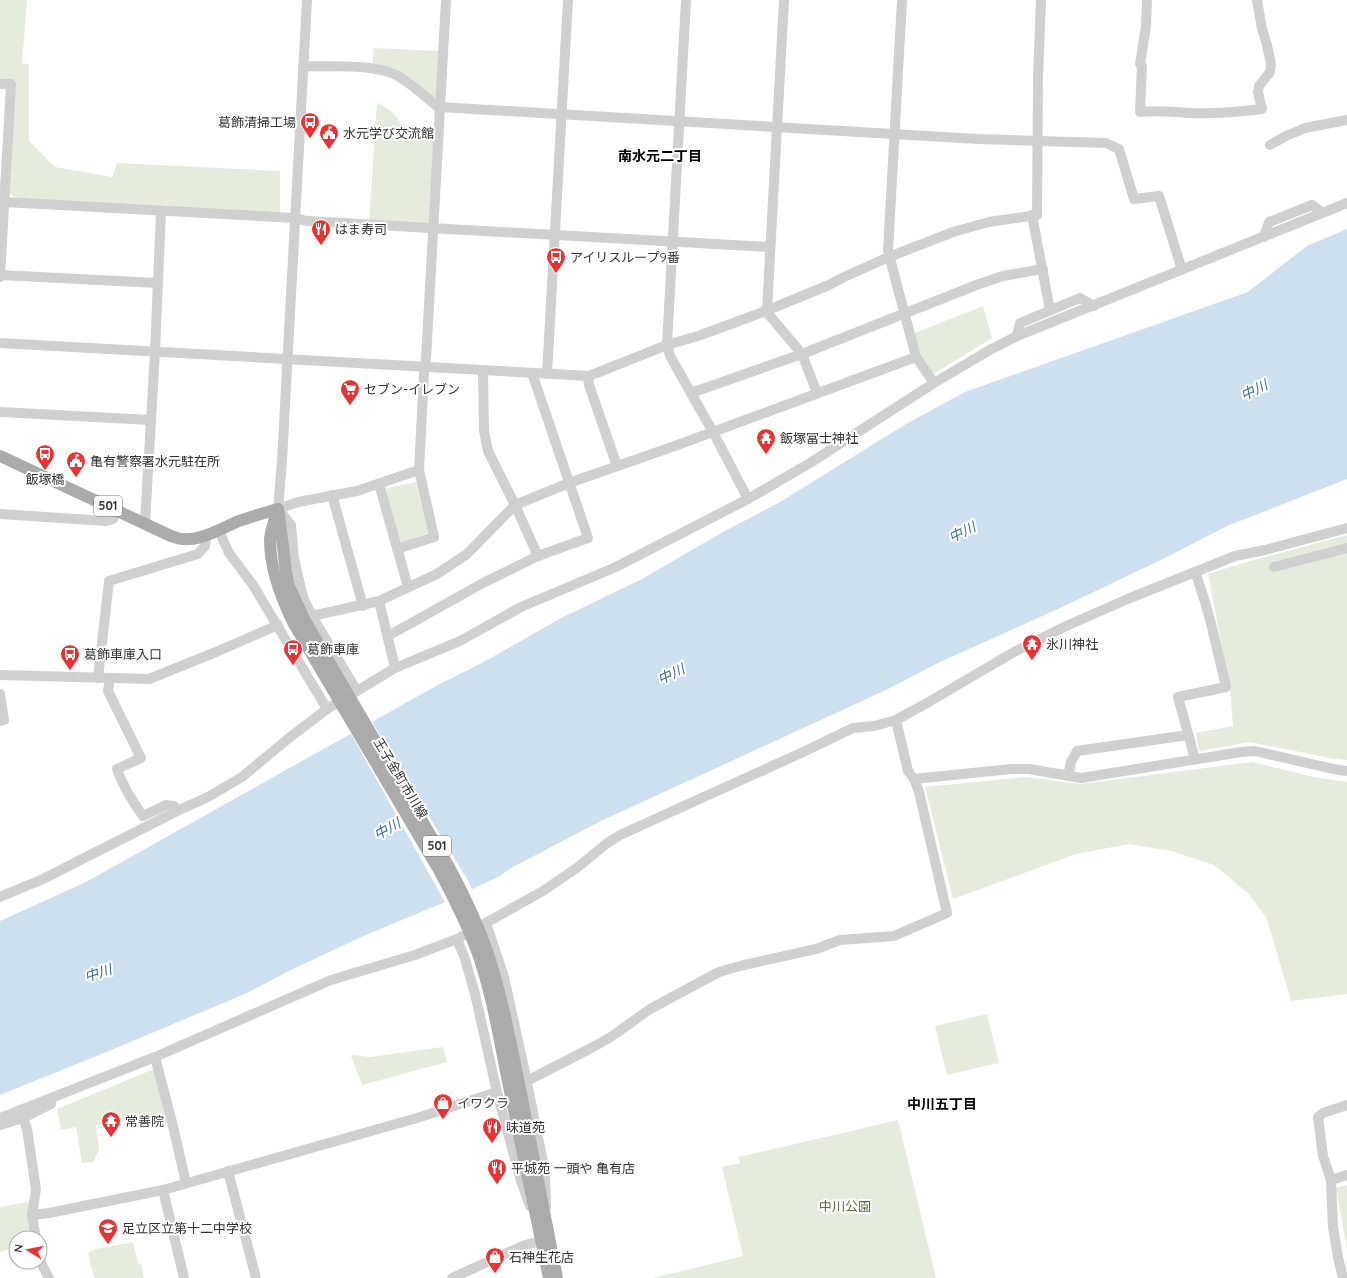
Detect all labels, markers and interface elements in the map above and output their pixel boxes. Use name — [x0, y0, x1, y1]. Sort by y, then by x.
bus stop icon: 葛飾清掃工場 — [299, 111, 321, 139]
place label: 葛飾清掃工場 — [218, 114, 296, 130]
public building icon: 水元学び交流館 — [318, 122, 340, 150]
place label: 水元学び交流館 — [343, 125, 434, 141]
district label: 南水元二丁目 — [618, 147, 702, 165]
restaurant icon: はま寿司 — [310, 218, 332, 246]
place label: はま寿司 — [335, 221, 387, 237]
bus stop icon: アイリスループ9番 — [545, 246, 567, 274]
place label: アイリスループ9番 — [570, 249, 680, 265]
water label: 中川 — [1237, 375, 1272, 404]
supermarket icon: セブン-イレブン — [339, 378, 361, 406]
place label: セブン-イレブン — [364, 381, 460, 397]
temple icon: 飯塚冨士神社 — [755, 427, 777, 455]
place label: 飯塚冨士神社 — [780, 430, 858, 446]
bus stop icon: 飯塚橋 — [34, 443, 56, 471]
public building icon: 亀有警察署水元駐在所 — [65, 450, 87, 478]
place label: 亀有警察署水元駐在所 — [90, 453, 220, 469]
place label: 飯塚橋 — [25, 471, 65, 487]
road number: 501 — [94, 496, 122, 516]
water label: 中川 — [945, 517, 980, 546]
temple icon: 氷川神社 — [1021, 633, 1043, 661]
place label: 氷川神社 — [1046, 636, 1098, 652]
bus stop icon: 葛飾車庫 — [282, 638, 304, 666]
place label: 葛飾車庫 — [307, 641, 359, 657]
bus stop icon: 葛飾車庫入口 — [59, 643, 81, 671]
place label: 葛飾車庫入口 — [84, 646, 162, 662]
water label: 中川 — [654, 659, 689, 688]
street label: 王子金町市川線 — [371, 735, 431, 821]
water label: 中川 — [370, 813, 405, 844]
road number: 501 — [423, 836, 451, 856]
water label: 中川 — [82, 959, 116, 986]
shop icon: イワクラ — [432, 1092, 454, 1120]
place label: イワクラ — [457, 1095, 509, 1111]
district label: 中川五丁目 — [907, 1095, 977, 1113]
temple icon: 常善院 — [100, 1110, 122, 1138]
place label: 常善院 — [125, 1113, 164, 1129]
restaurant icon: 味道苑 — [481, 1116, 503, 1144]
place label: 味道苑 — [506, 1119, 545, 1135]
restaurant icon: 平城苑 一頭や 亀有店 — [486, 1157, 508, 1185]
place label: 平城苑 一頭や 亀有店 — [511, 1160, 635, 1176]
park label: 中川公園 — [819, 1198, 871, 1214]
school or university icon: 足立区立第十二中学校 — [97, 1217, 119, 1245]
place label: 足立区立第十二中学校 — [122, 1220, 252, 1236]
north arrow — [8, 1230, 48, 1270]
text: N — [11, 1243, 26, 1253]
shop icon: 石神生花店 — [484, 1246, 506, 1274]
place label: 石神生花店 — [509, 1249, 574, 1265]

